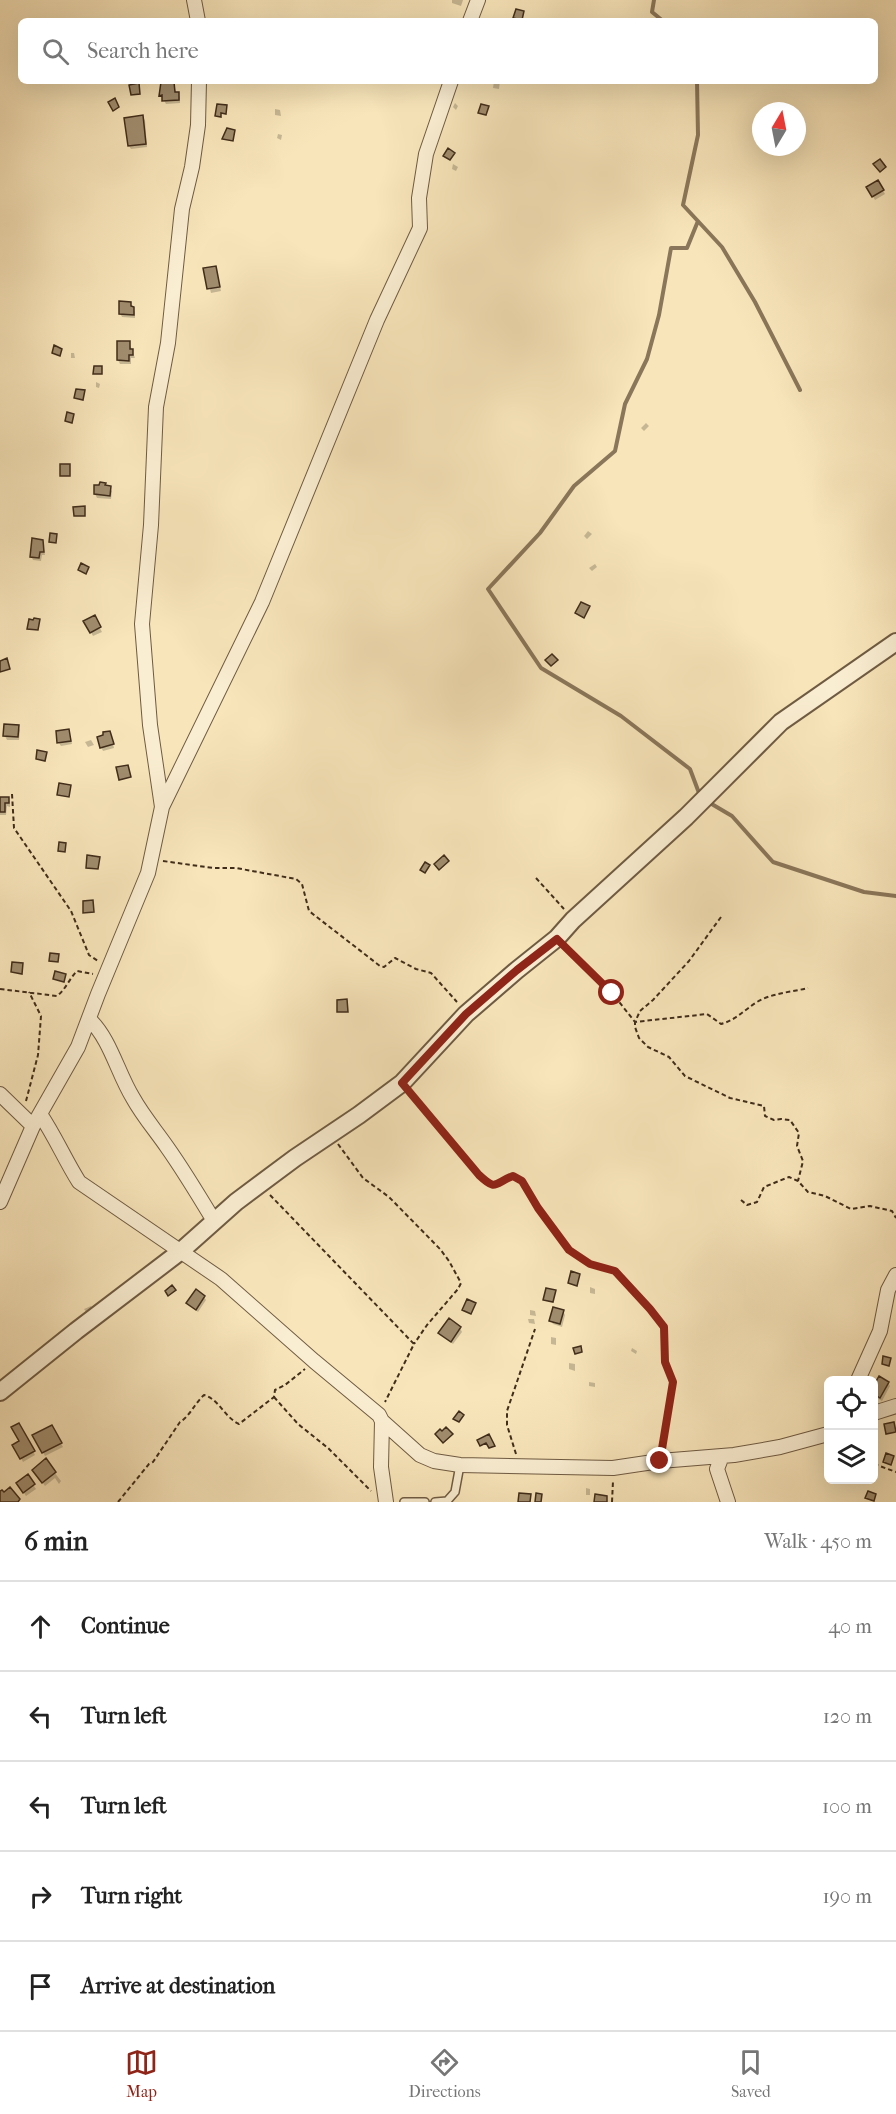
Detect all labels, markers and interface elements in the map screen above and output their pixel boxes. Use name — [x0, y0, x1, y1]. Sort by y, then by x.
search box — [18, 18, 878, 84]
icon: search — [39, 35, 72, 68]
text: Search here — [87, 38, 199, 64]
north arrow — [752, 102, 806, 156]
route start — [598, 979, 624, 1005]
map controls — [824, 1376, 878, 1484]
button: locate — [824, 1376, 878, 1430]
button: layers — [824, 1430, 878, 1484]
route end — [646, 1447, 672, 1473]
text: 6 min — [24, 1526, 88, 1557]
text: Walk · 450 m — [764, 1530, 872, 1553]
icon: ahead — [24, 1610, 57, 1643]
text: Continue — [81, 1613, 170, 1639]
text: 40 m — [828, 1615, 872, 1638]
icon: left — [24, 1700, 57, 1733]
text: Turn left — [81, 1703, 167, 1729]
text: 120 m — [823, 1705, 872, 1728]
icon: left — [24, 1790, 57, 1823]
text: Turn left — [81, 1793, 167, 1819]
text: 100 m — [822, 1795, 872, 1818]
icon: right — [24, 1880, 57, 1913]
text: Turn right — [81, 1883, 182, 1909]
text: 190 m — [822, 1885, 872, 1908]
icon: arrive — [24, 1970, 57, 2003]
text: Arrive at destination — [81, 1973, 275, 1999]
tab: Map — [125, 2046, 158, 2101]
tab: Directions — [409, 2046, 481, 2101]
tab: Saved — [731, 2046, 771, 2101]

